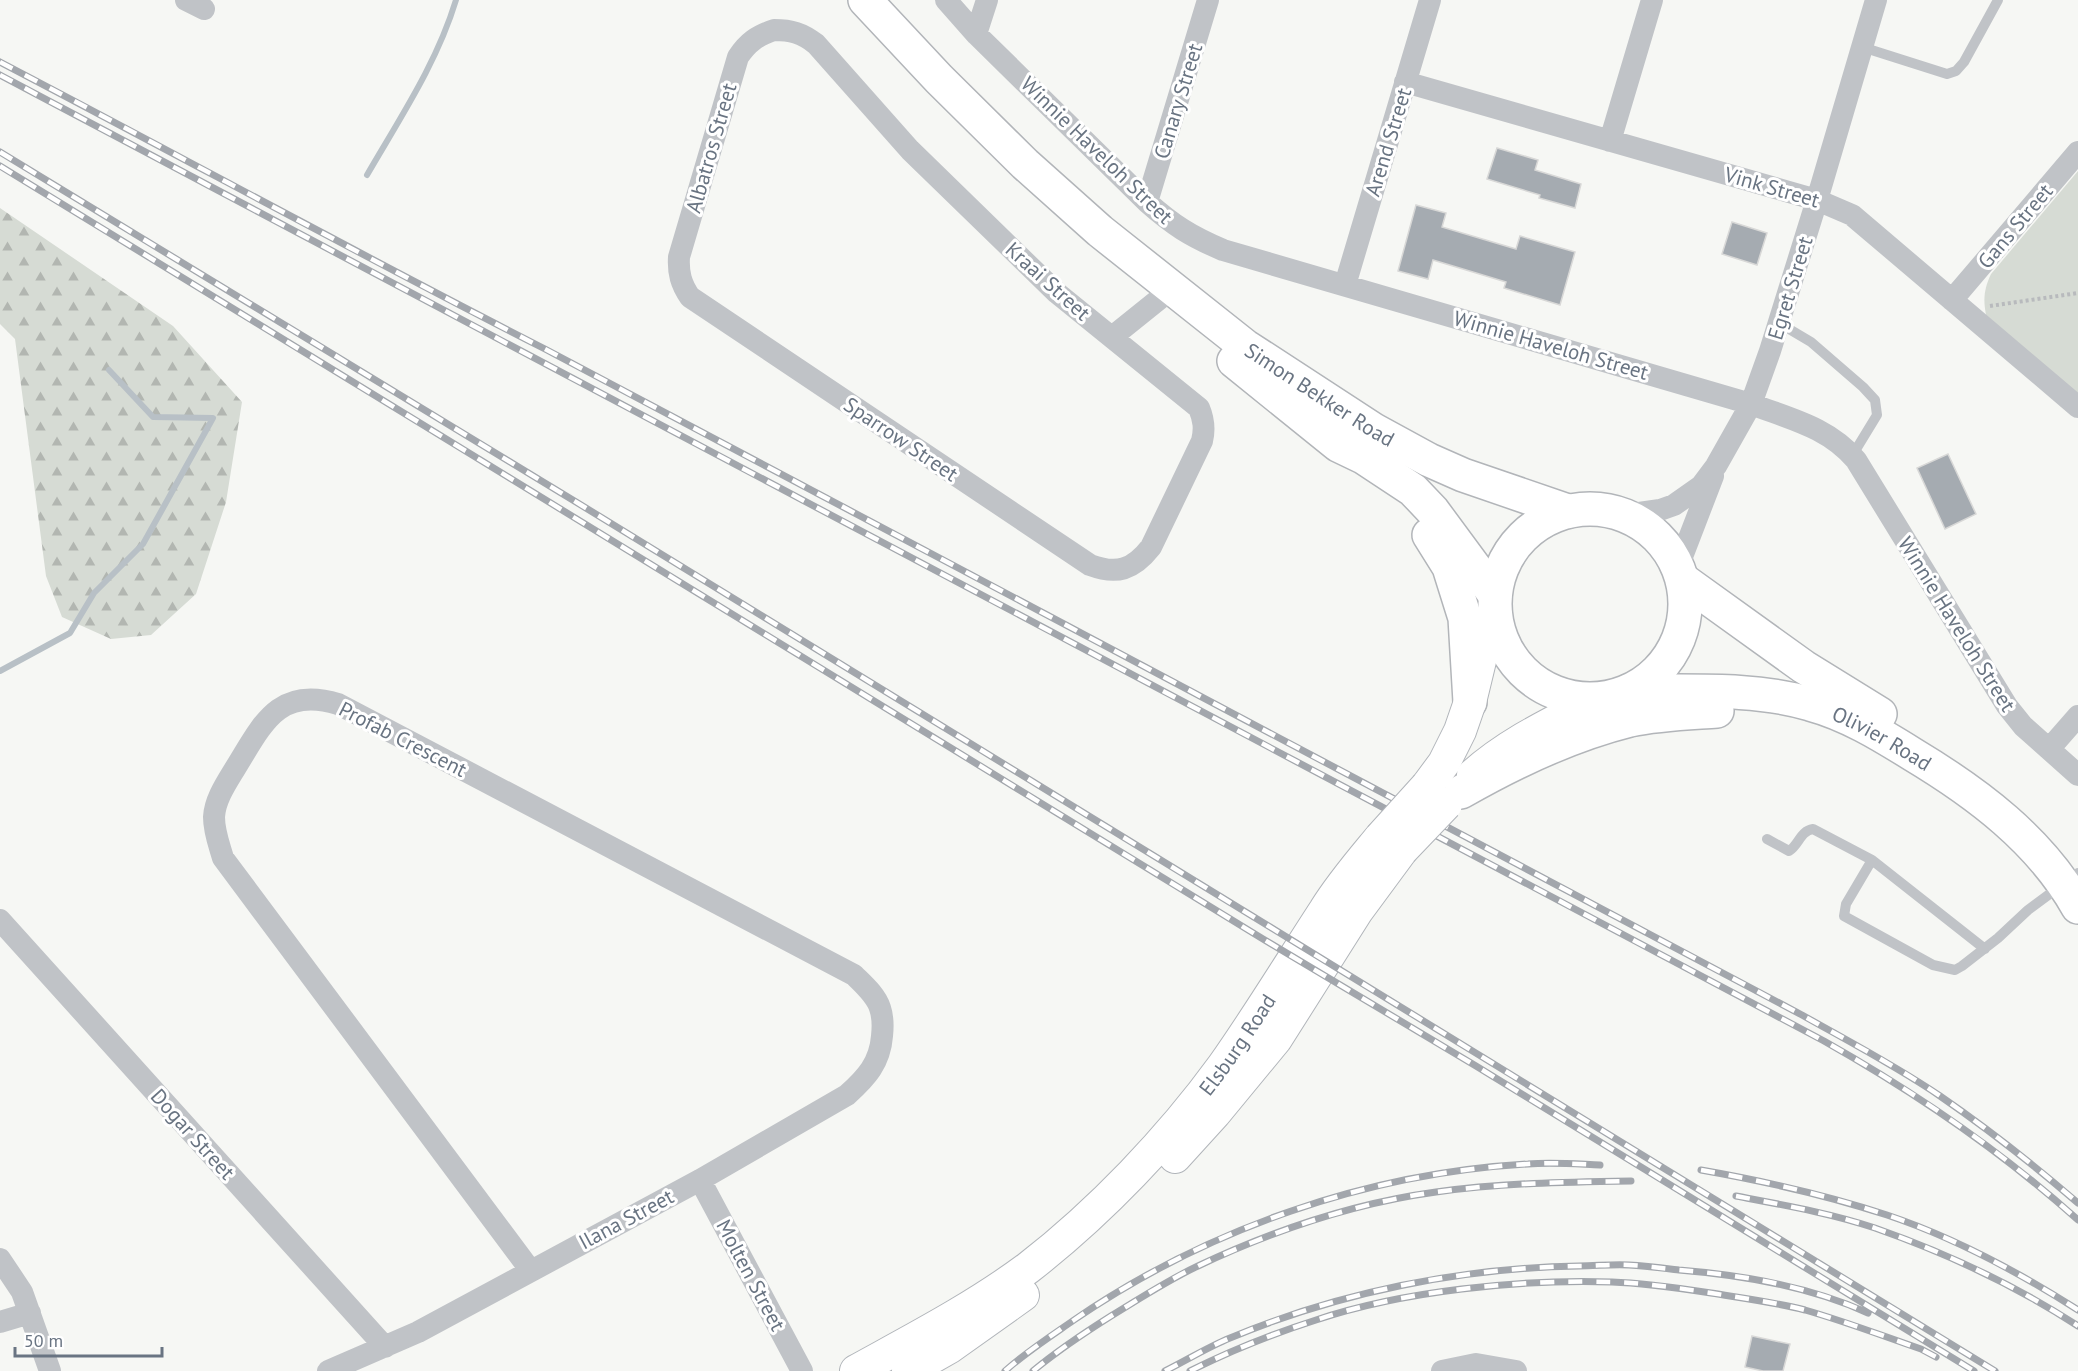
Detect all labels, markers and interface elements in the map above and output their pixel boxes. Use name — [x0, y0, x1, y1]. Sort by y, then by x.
street label: Canary Street — [1148, 40, 1208, 162]
street label: Winnie Haveloh Street — [1015, 70, 1179, 230]
street label: Albatros Street — [680, 80, 742, 216]
street label: Arend Street — [1359, 84, 1417, 200]
street label: Vink Street — [1720, 160, 1823, 213]
street label: Gans Street — [1972, 178, 2058, 274]
street label: Egret Street — [1761, 233, 1819, 343]
street label: Kraai Street — [1000, 236, 1096, 326]
street label: Winnie Haveloh Street — [1451, 304, 1651, 386]
street label: Simon Bekker Road — [1240, 336, 1400, 452]
street label: Sparrow Street — [839, 391, 963, 487]
street label: Winnie Haveloh Street — [1892, 532, 2022, 716]
street label: Profab Crescent — [335, 695, 471, 783]
street label: Olivier Road — [1828, 699, 1937, 776]
street label: Elsburg Road — [1193, 988, 1281, 1101]
street label: Dogar Street — [145, 1083, 241, 1185]
street label: Ilana Street — [574, 1183, 678, 1255]
street label: Molten Street — [710, 1215, 792, 1335]
scale bar — [15, 1320, 162, 1358]
text: 50 m — [24, 1329, 63, 1352]

